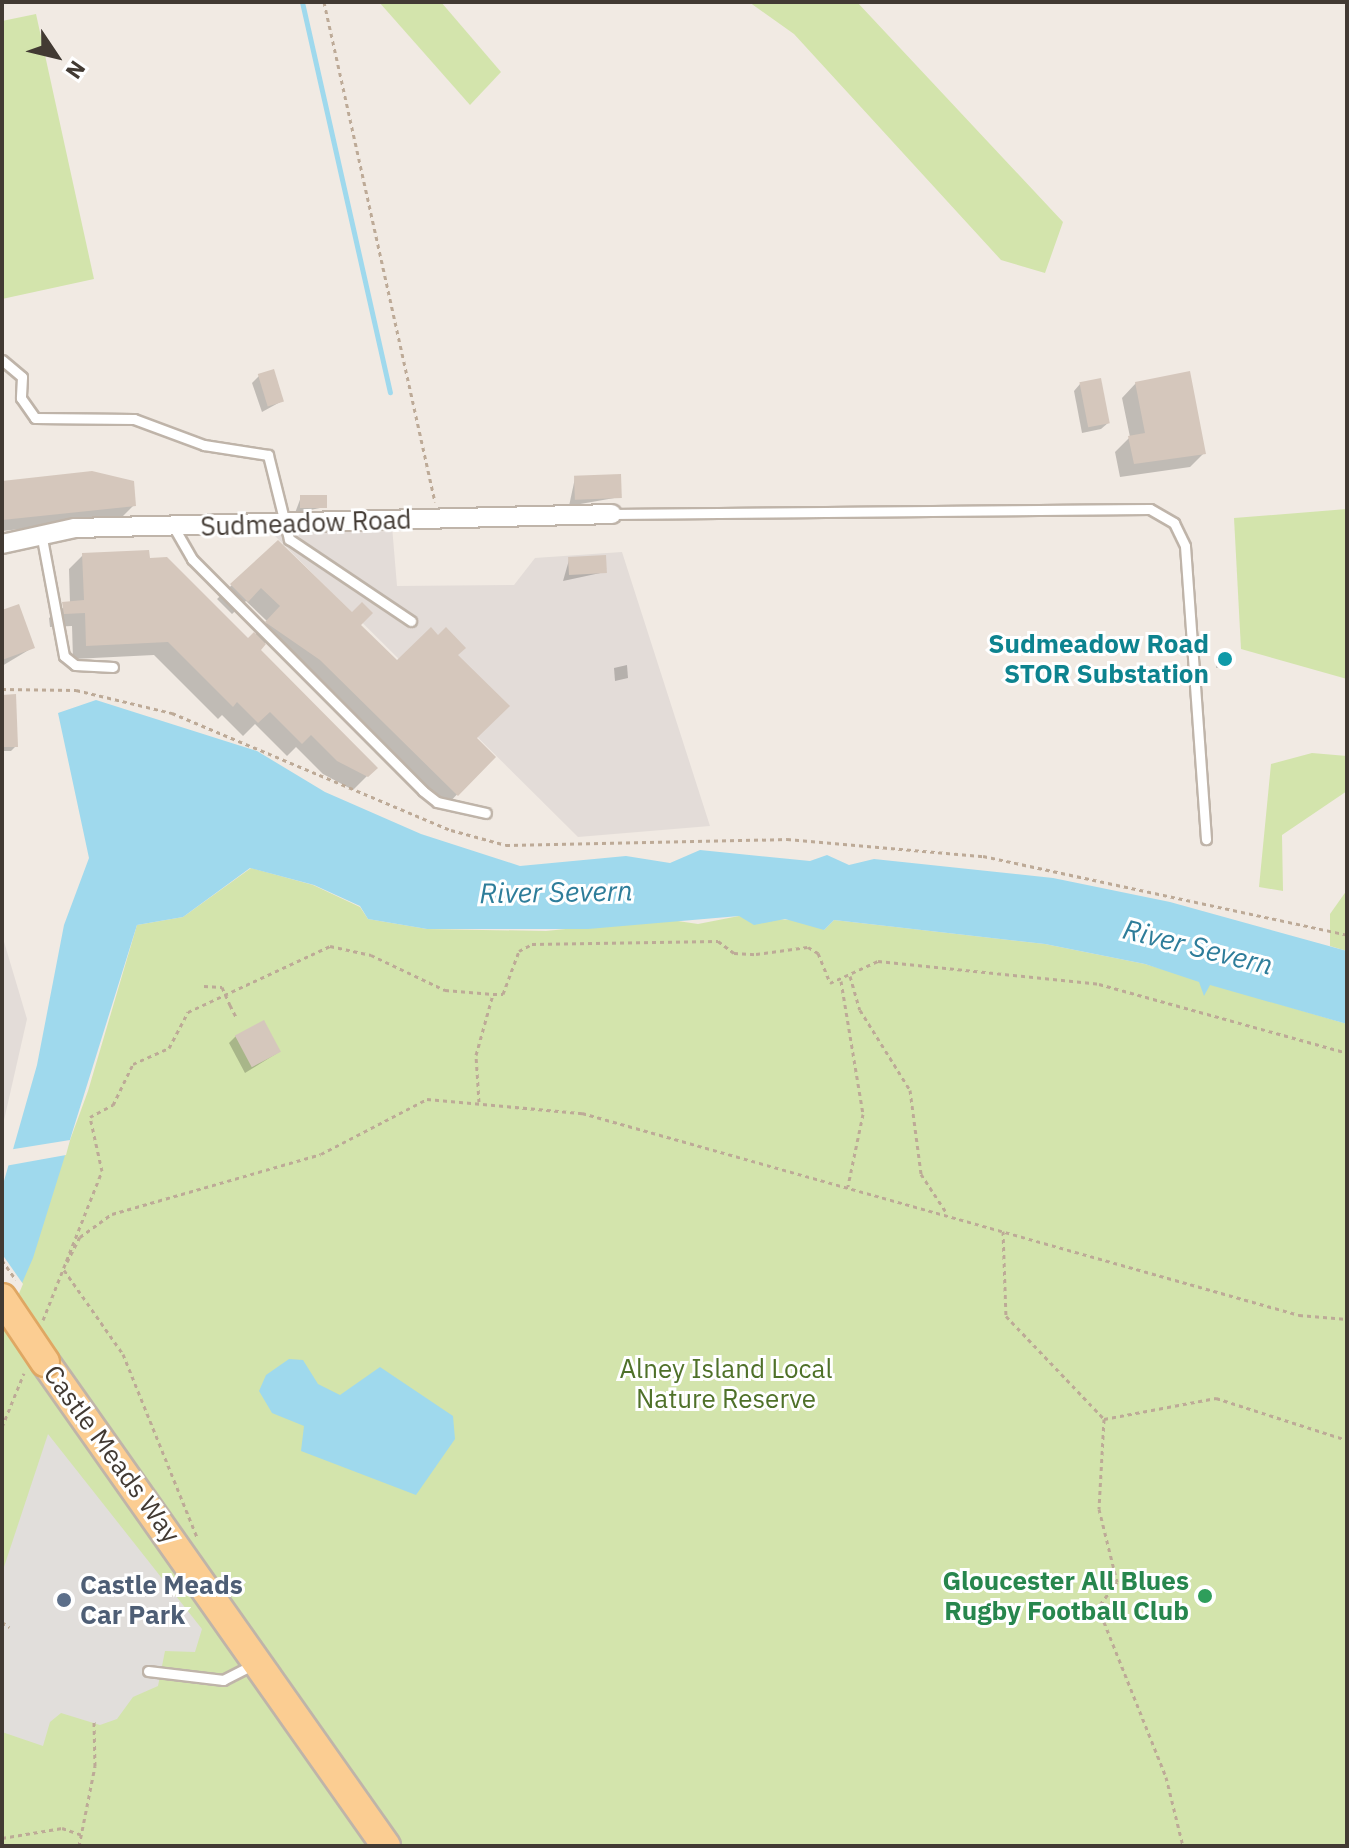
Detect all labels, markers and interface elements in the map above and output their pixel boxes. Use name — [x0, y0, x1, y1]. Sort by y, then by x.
north arrow — [16, 16, 96, 96]
text: N — [60, 55, 93, 85]
street label: Sudmeadow Road — [200, 504, 412, 542]
place label: Sudmeadow Road STOR Substation — [988, 628, 1209, 690]
marker: Sudmeadow Road STOR Substation — [1216, 650, 1234, 668]
water label: River Severn — [479, 874, 633, 910]
water label: River Severn — [1120, 912, 1276, 982]
park label: Alney Island Local Nature Reserve — [619, 1353, 833, 1414]
street label: Castle Meads Way — [37, 1359, 187, 1549]
place label: Gloucester All Blues Rugby Football Club — [942, 1565, 1189, 1626]
place label: Castle Meads Car Park — [80, 1569, 243, 1630]
marker: Gloucester All Blues Rugby Football Club — [1196, 1587, 1214, 1605]
marker: Castle Meads Car Park — [55, 1591, 73, 1609]

